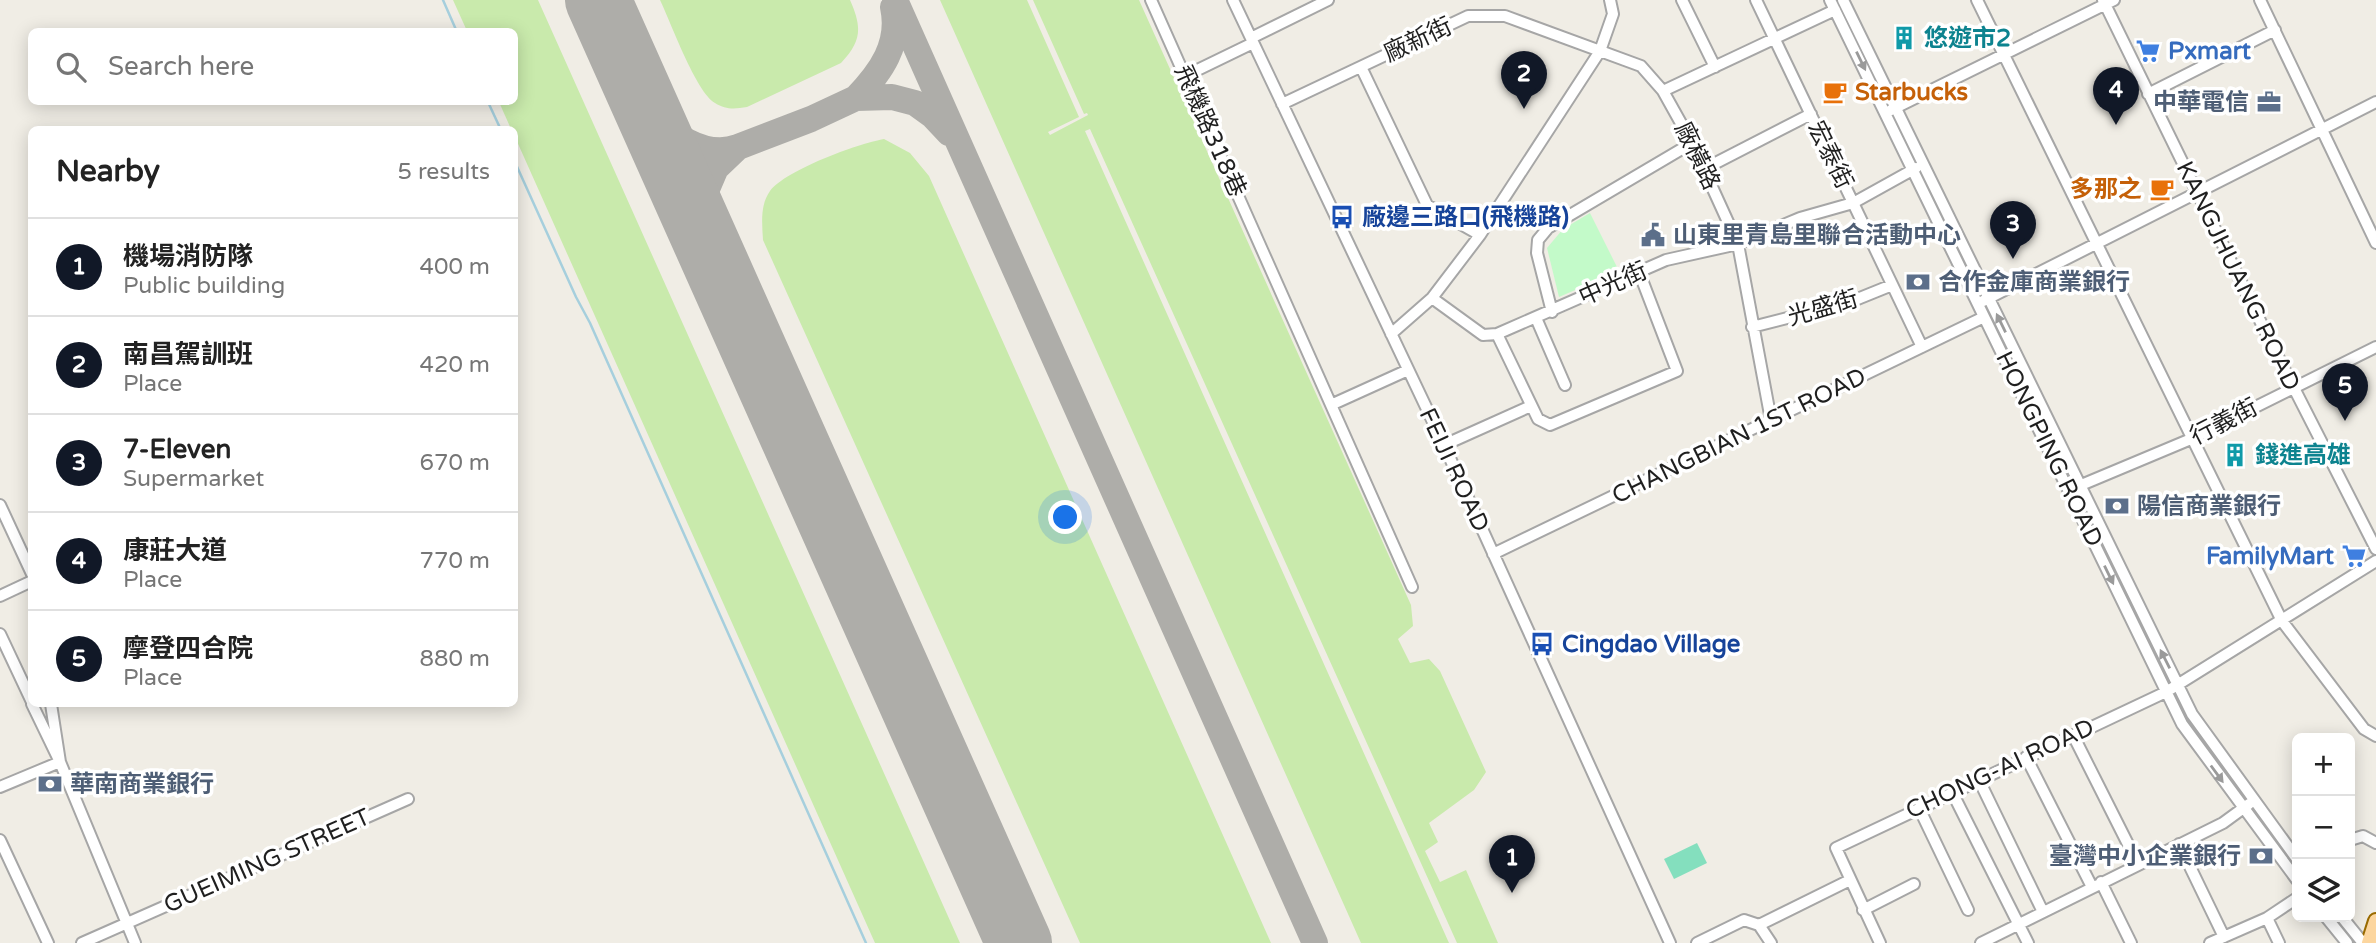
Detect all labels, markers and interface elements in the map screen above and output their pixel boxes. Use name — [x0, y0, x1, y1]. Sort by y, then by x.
street label: 廠新街 — [1379, 12, 1457, 68]
building icon: 悠遊市2 — [1890, 24, 1918, 52]
place label: 悠遊市2 — [1924, 24, 2011, 53]
search box — [28, 28, 518, 105]
supermarket icon: Pxmart — [2134, 37, 2162, 65]
place label: Pxmart — [2168, 37, 2252, 66]
icon: search — [52, 48, 90, 86]
text: Search here — [108, 51, 254, 82]
pin: 2 — [1501, 51, 1547, 109]
one-way arrow — [1855, 51, 1866, 71]
street label: 飛機路318巷 — [1168, 61, 1252, 201]
pin: 4 — [2093, 67, 2139, 125]
cafe icon: Starbucks — [1821, 78, 1849, 106]
place label: Starbucks — [1855, 78, 1968, 107]
place label: 中華電信 — [2153, 88, 2249, 117]
office icon: 中華電信 — [2255, 88, 2283, 116]
street label: 宏泰街 — [1801, 116, 1859, 194]
street label: 廠橫路 — [1668, 117, 1726, 195]
text: Nearby — [56, 153, 160, 190]
street label: KANGJHUANG ROAD — [2170, 157, 2306, 395]
text: 5 results — [397, 158, 490, 186]
place label: 多那之 — [2070, 175, 2142, 204]
cafe icon: 多那之 — [2148, 175, 2176, 203]
pin: 3 — [1990, 201, 2036, 259]
bus stop icon: 廠邊三路口(飛機路) — [1328, 203, 1356, 231]
place label: 廠邊三路口(飛機路) — [1362, 203, 1569, 232]
public building icon: 山東里青島里聯合活動中心 — [1639, 221, 1667, 249]
place label: 山東里青島里聯合活動中心 — [1673, 221, 1961, 250]
text: 機場消防隊 — [123, 241, 253, 272]
text: 1 — [72, 253, 86, 281]
text: 400 m — [420, 253, 490, 281]
street label: 中光街 — [1574, 256, 1652, 312]
bank icon: 合作金庫商業銀行 — [1904, 268, 1932, 296]
place label: 合作金庫商業銀行 — [1938, 268, 2130, 297]
text: Public building — [123, 272, 285, 300]
street label: 光盛街 — [1784, 284, 1862, 332]
one-way arrow — [1995, 313, 2007, 333]
text: 南昌駕訓班 — [123, 339, 253, 370]
street label: HONGPING ROAD — [1989, 347, 2109, 551]
text: 2 — [72, 351, 86, 379]
text: 420 m — [420, 351, 490, 379]
street label: CHANGBIAN 1ST ROAD — [1607, 362, 1871, 510]
pin: 5 — [2322, 363, 2368, 421]
text: Place — [123, 370, 182, 398]
street label: 行義街 — [2185, 393, 2263, 451]
street label: FEIJI ROAD — [1413, 404, 1495, 536]
text: 7-Eleven — [123, 434, 231, 465]
building icon: 錢進高雄 — [2221, 441, 2249, 469]
place label: 錢進高雄 — [2255, 441, 2351, 470]
text: 3 — [72, 449, 86, 477]
text: 670 m — [420, 449, 490, 477]
text: Supermarket — [123, 465, 264, 493]
bank icon: 陽信商業銀行 — [2103, 492, 2131, 520]
place label: 陽信商業銀行 — [2137, 492, 2281, 521]
your location — [1048, 500, 1082, 534]
text: 康莊大道 — [123, 535, 227, 566]
place label: FamilyMart — [2206, 542, 2335, 571]
supermarket icon: FamilyMart — [2340, 542, 2368, 570]
text: 4 — [72, 547, 86, 575]
text: 770 m — [420, 547, 490, 575]
one-way arrow — [2103, 565, 2115, 585]
text: Place — [123, 566, 182, 594]
bus stop icon: Cingdao Village — [1528, 630, 1556, 658]
place label: Cingdao Village — [1562, 630, 1741, 659]
text: 摩登四合院 — [123, 633, 253, 664]
text: 5 — [72, 645, 86, 673]
text: 880 m — [420, 645, 490, 673]
one-way arrow — [2160, 649, 2172, 669]
text: Place — [123, 664, 182, 692]
street label: CHONG-AI ROAD — [1901, 713, 2099, 825]
map controls — [2292, 733, 2355, 922]
button: + — [2292, 733, 2355, 796]
one-way arrow — [2210, 765, 2224, 783]
bank icon: 華南商業銀行 — [36, 770, 64, 798]
place label: 華南商業銀行 — [70, 770, 214, 799]
button: − — [2292, 796, 2355, 859]
street label: GUEIMING STREET — [159, 802, 375, 920]
pin: 1 — [1489, 835, 1535, 893]
place label: 臺灣中小企業銀行 — [2049, 842, 2241, 871]
bank icon: 臺灣中小企業銀行 — [2247, 842, 2275, 870]
button: layers — [2292, 859, 2355, 922]

